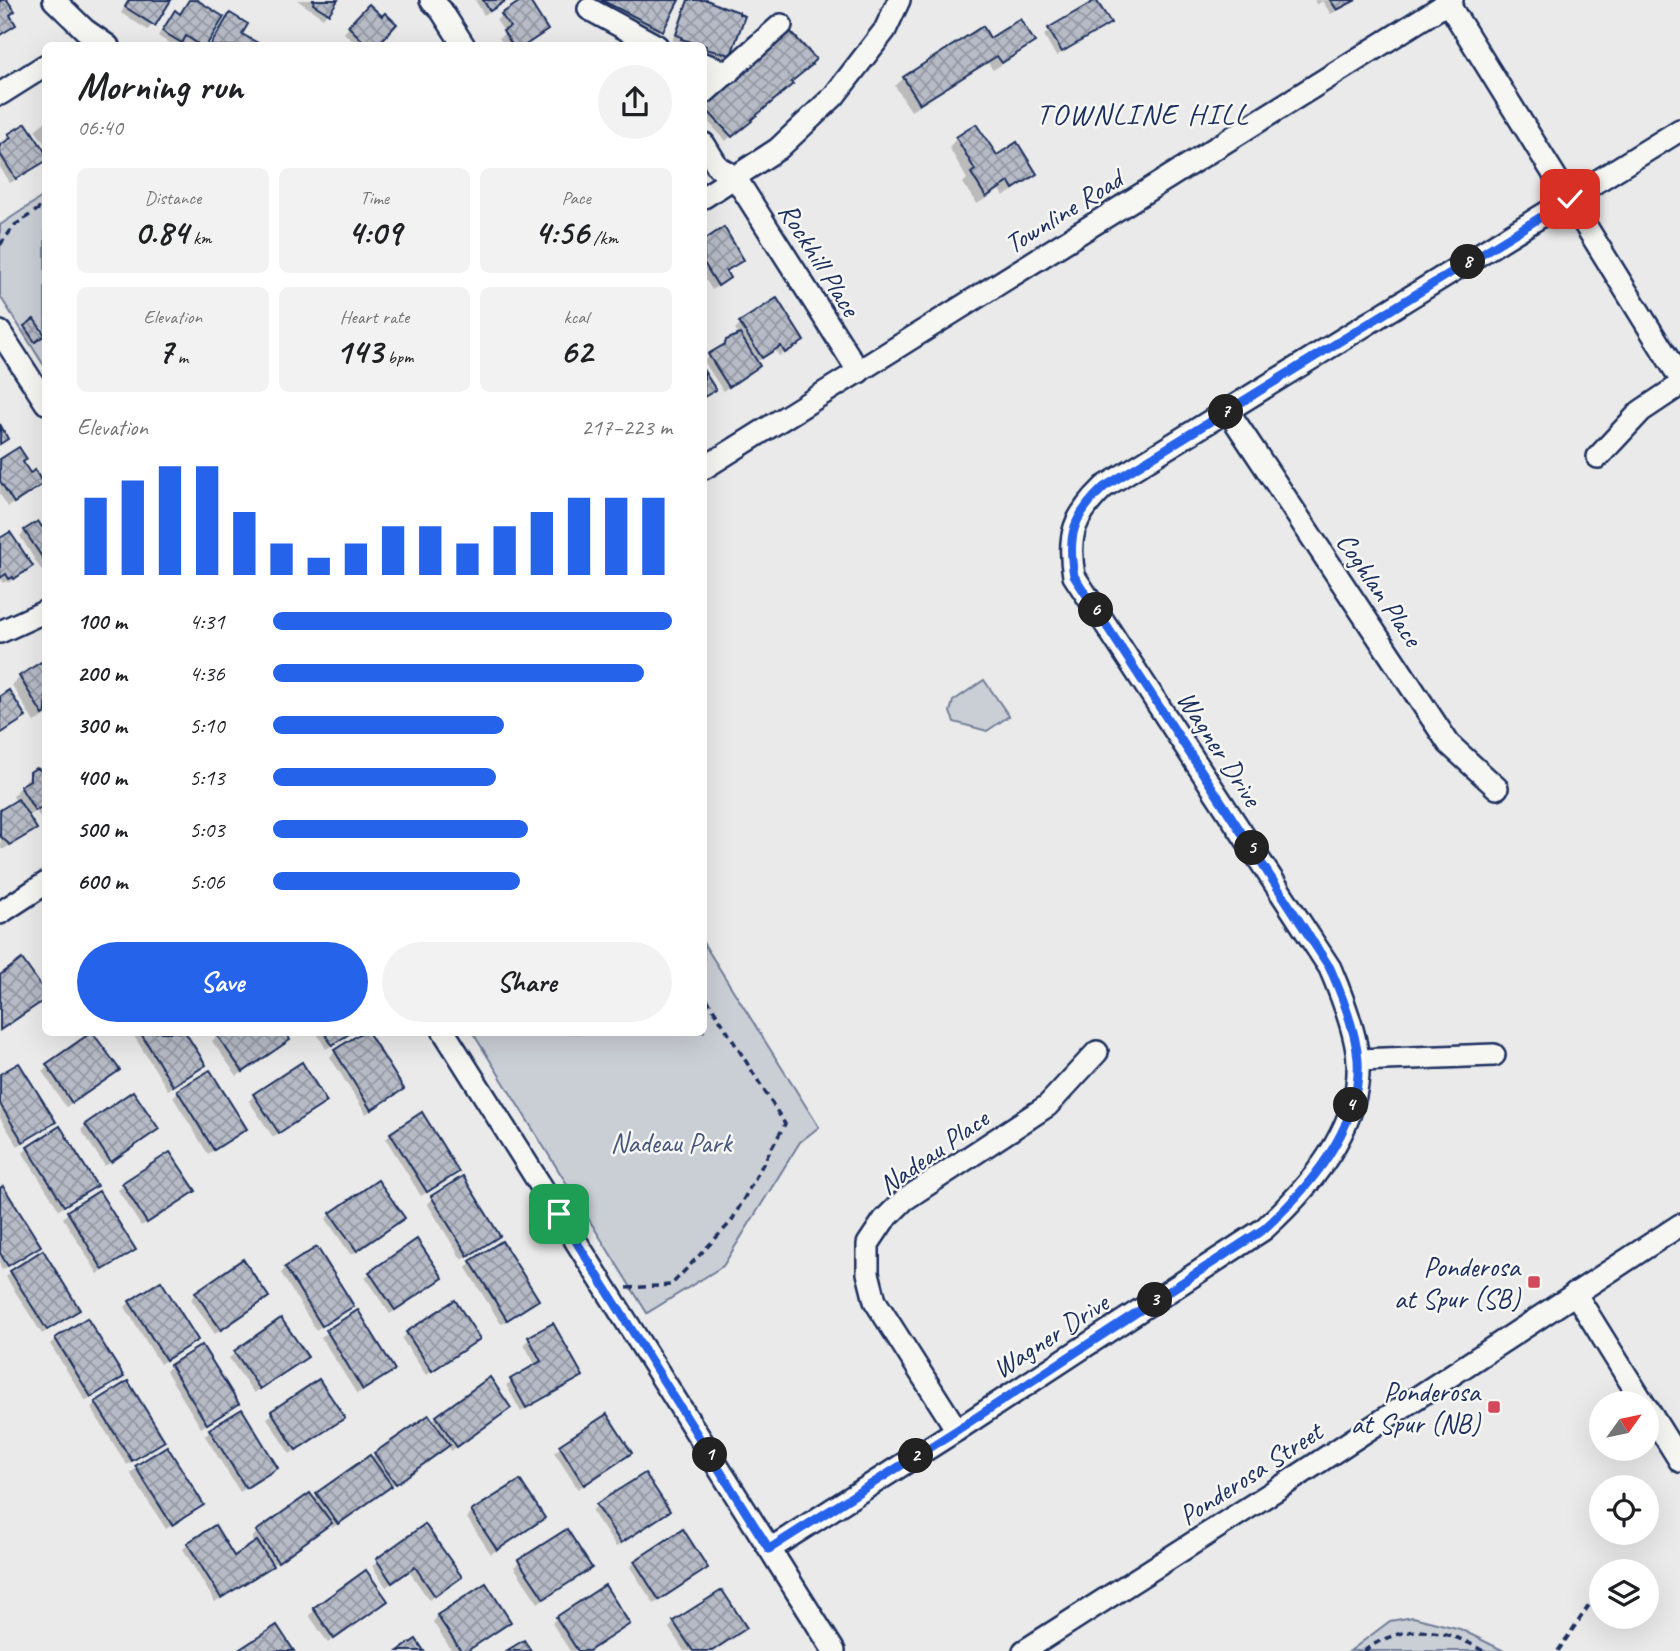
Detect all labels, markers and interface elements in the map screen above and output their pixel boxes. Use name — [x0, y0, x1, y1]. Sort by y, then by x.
text: Morning run — [77, 63, 243, 110]
button: share — [598, 65, 672, 139]
district label: TOWNLINE HILL — [1036, 95, 1250, 133]
text: 06:40 — [77, 113, 123, 142]
street label: Townline Road — [998, 159, 1132, 261]
pin — [1540, 169, 1600, 229]
icon: check — [1551, 180, 1589, 218]
text: Distance — [144, 186, 201, 210]
text: Time — [360, 186, 389, 210]
text: Pace — [562, 186, 591, 210]
street label: Rockhill Place — [771, 196, 869, 324]
text: 0.84 — [134, 210, 188, 255]
text: 4:09 — [348, 210, 401, 255]
text: 4:56 — [534, 210, 589, 255]
text: km — [188, 226, 212, 250]
text: /km — [589, 226, 618, 250]
pin: 8 — [1450, 244, 1486, 280]
text: 8 — [1463, 249, 1472, 273]
text: Elevation — [144, 305, 202, 329]
text: Heart rate — [340, 305, 409, 329]
text: kcal — [564, 305, 589, 329]
text: 7 — [157, 329, 173, 374]
text: 143 — [336, 329, 383, 374]
text: 62 — [560, 329, 592, 374]
text: m — [173, 345, 188, 369]
text: bpm — [383, 345, 413, 369]
pin: 7 — [1208, 394, 1244, 430]
text: 7 — [1221, 399, 1230, 423]
text: Elevation — [77, 413, 148, 442]
text: 217–223 m — [581, 413, 672, 442]
street label: Coghlan Place — [1329, 526, 1431, 654]
pin: 6 — [1078, 592, 1114, 628]
text: 6 — [1091, 597, 1100, 621]
text: 100 m — [77, 607, 127, 636]
text: 4:31 — [189, 607, 225, 636]
text: 200 m — [77, 659, 127, 688]
text: 4:36 — [189, 659, 225, 688]
street label: Wagner Drive — [1169, 684, 1271, 814]
text: 300 m — [77, 711, 127, 740]
text: 5:10 — [189, 711, 225, 740]
text: 400 m — [77, 763, 127, 792]
text: 5:13 — [189, 763, 225, 792]
text: 500 m — [77, 815, 126, 844]
text: 5:03 — [189, 815, 225, 844]
pin: 5 — [1234, 830, 1270, 866]
text: 5 — [1247, 835, 1256, 859]
text: 600 m — [77, 867, 127, 896]
text: 5:06 — [189, 867, 225, 896]
button: Save — [77, 942, 368, 1022]
button: Share — [382, 942, 672, 1022]
pin: 4 — [1334, 1088, 1368, 1122]
text: 4 — [1346, 1092, 1355, 1116]
street label: Nadeau Place — [872, 1100, 997, 1202]
park label: Nadeau Park — [611, 1125, 733, 1160]
pin — [529, 1184, 589, 1244]
icon: arrive — [540, 1195, 578, 1233]
place label: Ponderosa at Spur (SB) — [1394, 1249, 1522, 1316]
marker: Ponderosa at Spur (SB) — [1526, 1274, 1542, 1290]
pin: 3 — [1138, 1282, 1172, 1318]
street label: Wagner Drive — [986, 1284, 1116, 1386]
text: 3 — [1150, 1287, 1159, 1311]
place label: Ponderosa at Spur (NB) — [1351, 1374, 1482, 1441]
north arrow — [1589, 1391, 1659, 1461]
map controls — [1589, 1391, 1659, 1629]
marker: Ponderosa at Spur (NB) — [1486, 1399, 1502, 1415]
street label: Ponderosa Street — [1172, 1413, 1331, 1533]
pin: 1 — [692, 1438, 728, 1472]
pin: 2 — [898, 1438, 934, 1474]
text: 1 — [705, 1442, 714, 1466]
text: 2 — [911, 1443, 920, 1467]
button: locate — [1589, 1475, 1659, 1545]
button: layers — [1589, 1559, 1659, 1629]

